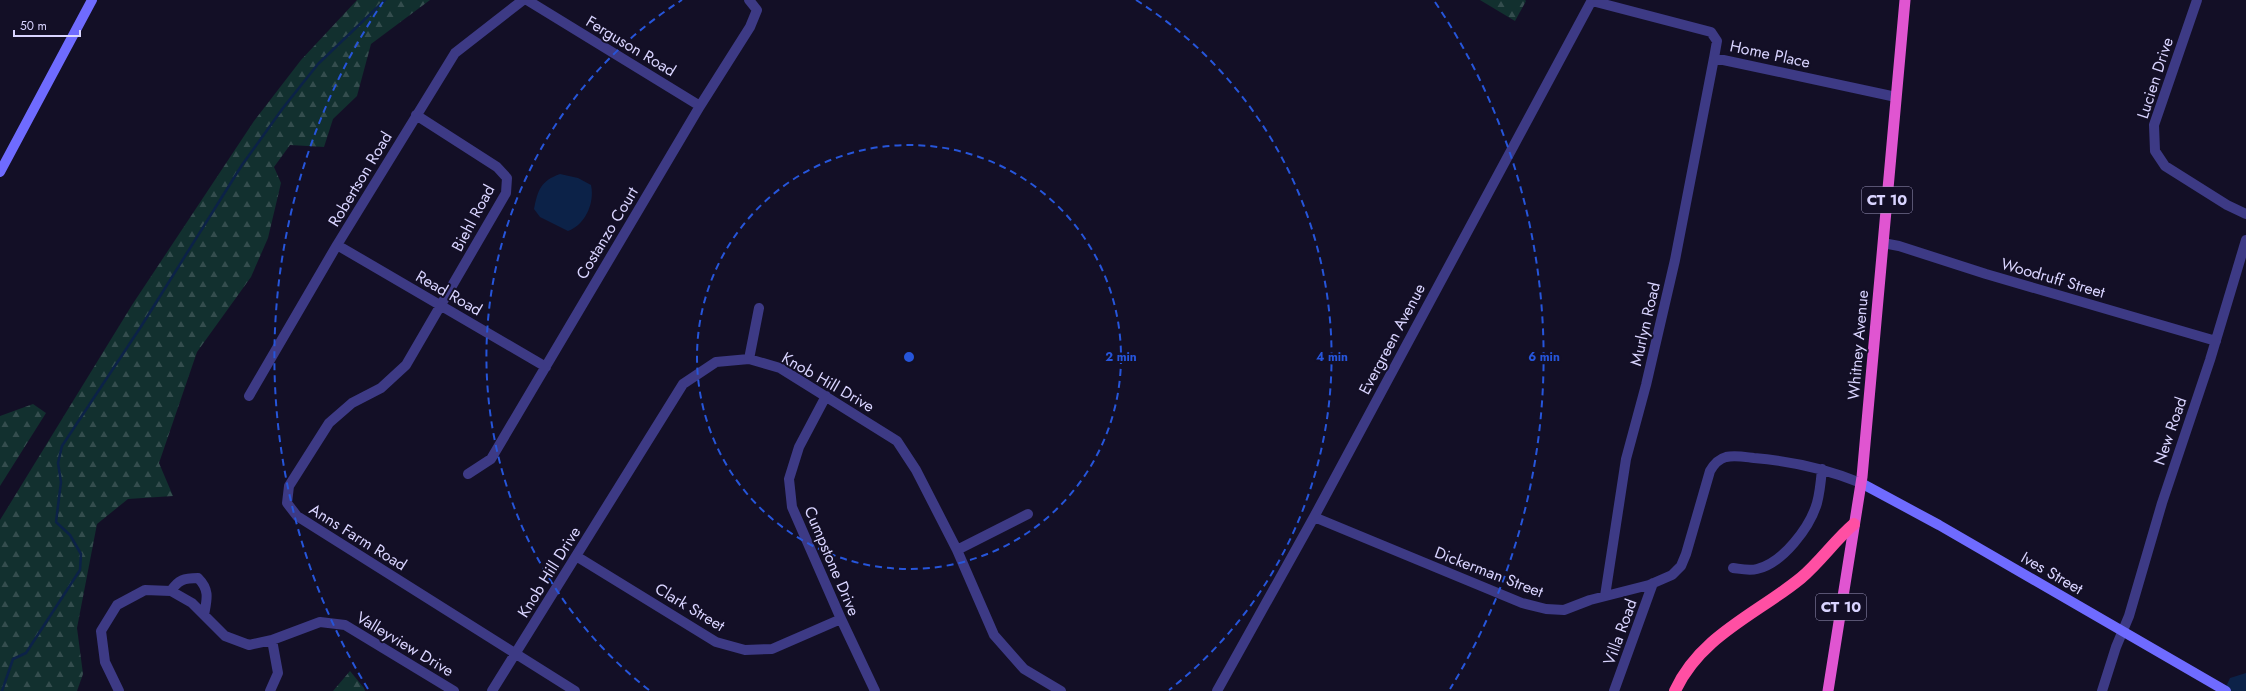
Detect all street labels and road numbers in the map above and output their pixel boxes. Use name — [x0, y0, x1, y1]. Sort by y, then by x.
street label: Ferguson Road — [582, 10, 680, 82]
street label: Home Place — [1728, 34, 1812, 74]
street label: Lucien Drive — [2131, 34, 2179, 122]
street label: Robertson Road — [323, 127, 397, 231]
street label: Biehl Road — [446, 180, 500, 256]
street label: Costanzo Court — [570, 182, 644, 284]
road number: CT 10 — [1862, 187, 1912, 213]
street label: Woodruff Street — [1998, 252, 2108, 304]
street label: Read Road — [411, 265, 487, 321]
street label: Evergreen Avenue — [1353, 279, 1431, 399]
street label: Murlyn Road — [1624, 280, 1666, 368]
street label: Whitney Avenue — [1842, 289, 1874, 401]
street label: Knob Hill Drive — [777, 346, 879, 418]
street label: New Road — [2148, 394, 2192, 468]
street label: Anns Farm Road — [305, 498, 411, 576]
street label: Cumpstone Drive — [799, 503, 865, 619]
street label: Knob Hill Drive — [512, 522, 586, 622]
street label: Dickerman Street — [1431, 541, 1547, 603]
street label: Ives Street — [2017, 546, 2087, 600]
street label: Clark Street — [651, 577, 729, 637]
road number: CT 10 — [1816, 594, 1866, 620]
street label: Villa Road — [1597, 596, 1643, 668]
street label: Valleyview Drive — [352, 606, 458, 682]

